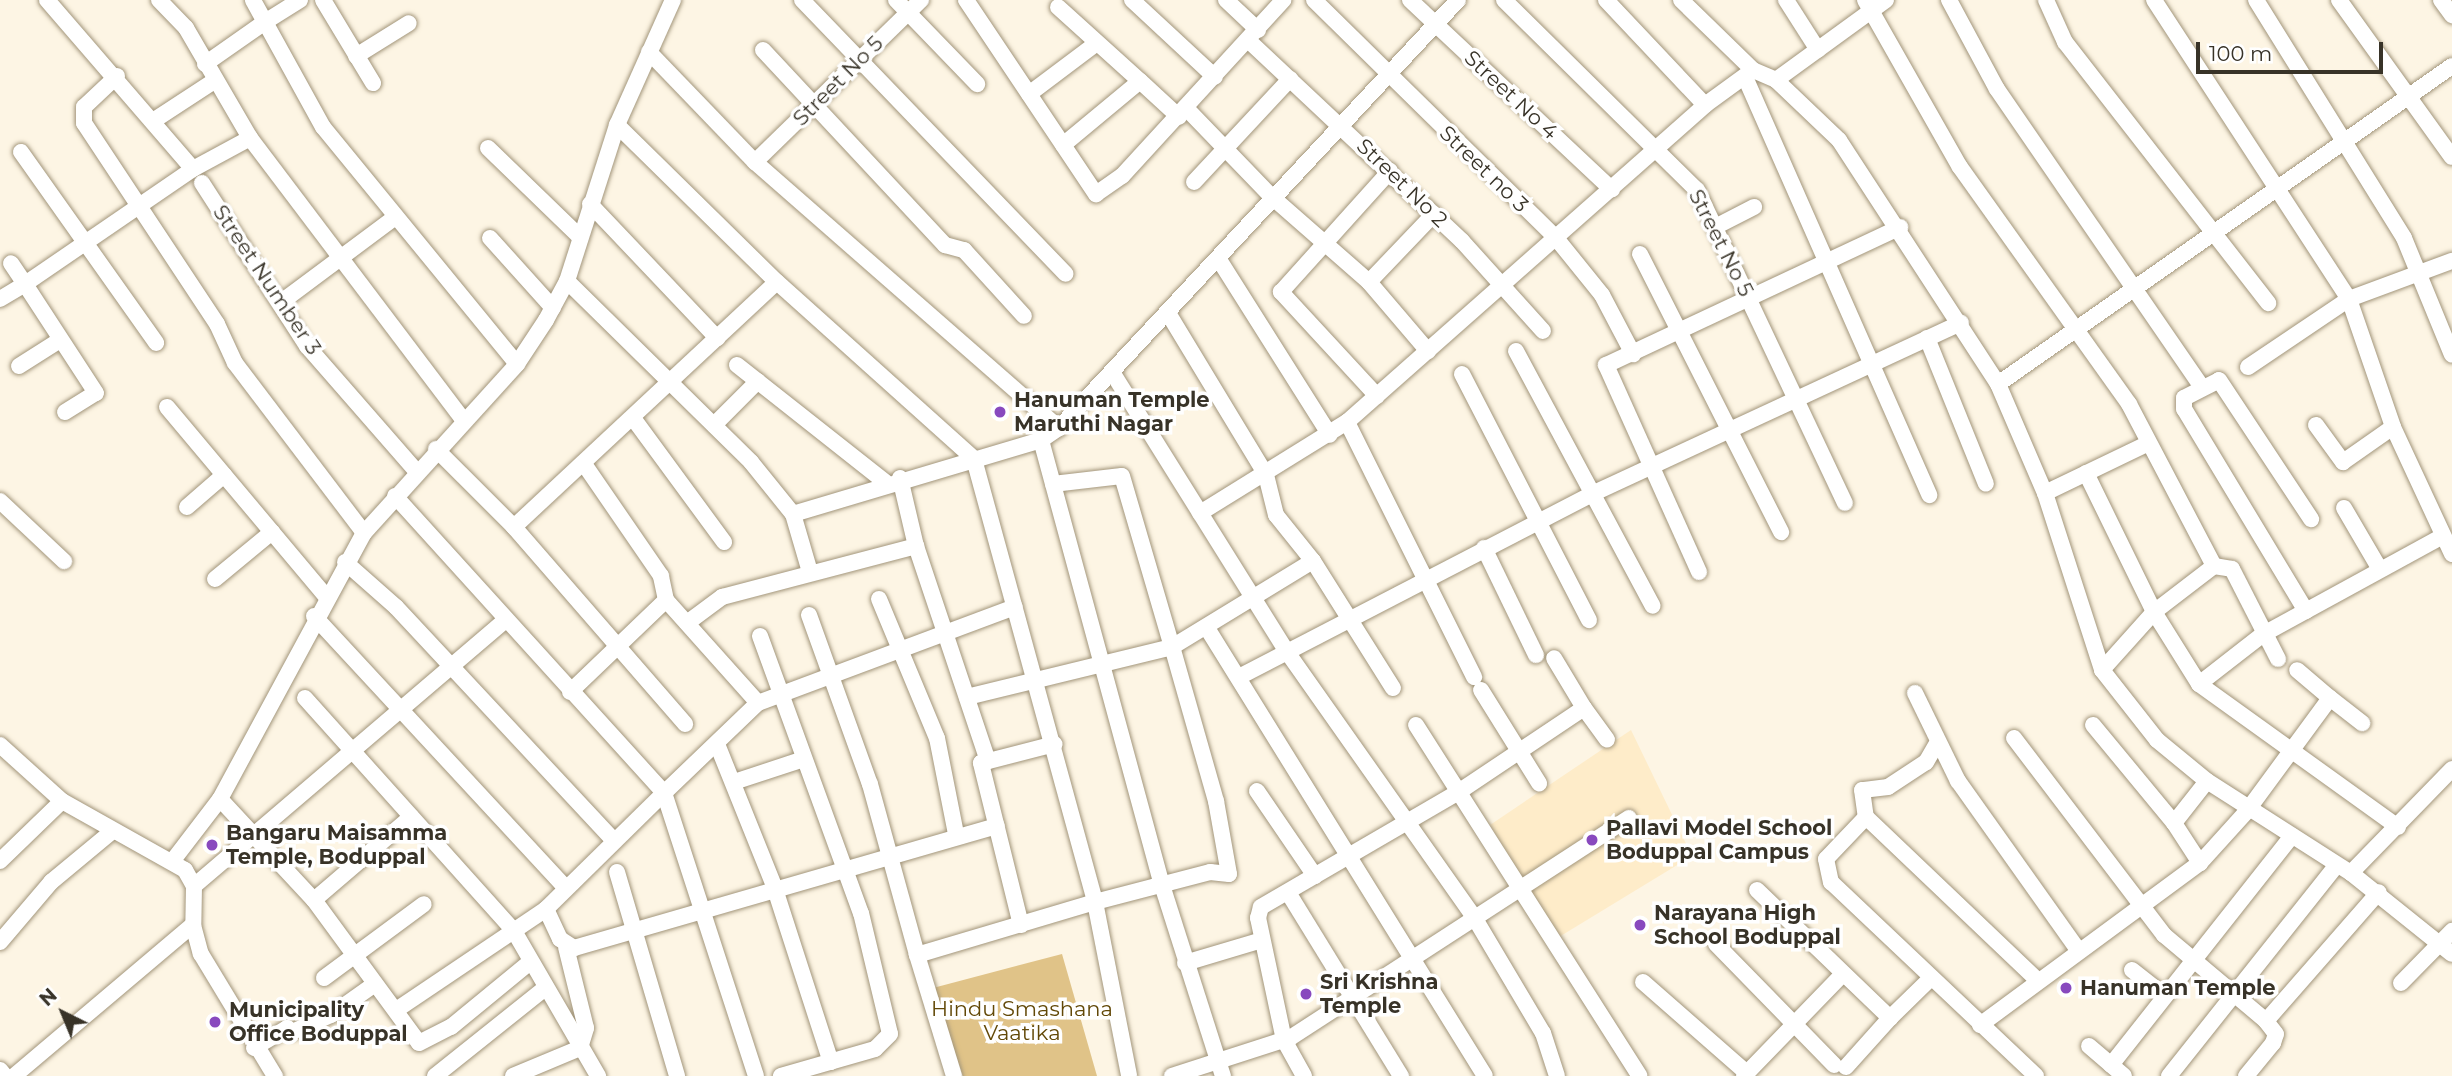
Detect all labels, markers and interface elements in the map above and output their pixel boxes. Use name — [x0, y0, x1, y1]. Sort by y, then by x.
scale bar — [2200, 28, 2387, 72]
street label: Street No 5 — [788, 31, 888, 131]
text: 100 m — [2209, 41, 2272, 66]
street label: Street No 4 — [1459, 45, 1563, 145]
street label: Street no 3 — [1434, 120, 1534, 218]
street label: Street No 2 — [1351, 133, 1453, 233]
street label: Street No 5 — [1683, 185, 1759, 301]
street label: Street Number 3 — [208, 200, 326, 360]
place label: Hanuman Temple Maruthi Nagar — [1014, 387, 1209, 437]
marker: Hanuman Temple Maruthi Nagar — [992, 404, 1008, 420]
place label: Pallavi Model School Boduppal Campus — [1606, 815, 1832, 865]
place label: Bangaru Maisamma Temple, Boduppal — [226, 820, 447, 870]
marker: Pallavi Model School Boduppal Campus — [1584, 832, 1600, 848]
marker: Bangaru Maisamma Temple, Boduppal — [204, 837, 220, 853]
place label: Narayana High School Boduppal — [1654, 900, 1841, 950]
marker: Narayana High School Boduppal — [1632, 917, 1648, 933]
place label: Sri Krishna Temple — [1320, 969, 1438, 1019]
place label: Hanuman Temple — [2080, 975, 2275, 1001]
north arrow — [28, 978, 98, 1048]
marker: Hanuman Temple — [2058, 980, 2074, 996]
text: N — [35, 984, 62, 1011]
marker: Sri Krishna Temple — [1298, 986, 1314, 1002]
park label: Hindu Smashana Vaatika — [931, 996, 1113, 1046]
place label: Municipality Office Boduppal — [229, 997, 408, 1047]
marker: Municipality Office Boduppal — [207, 1014, 223, 1030]

